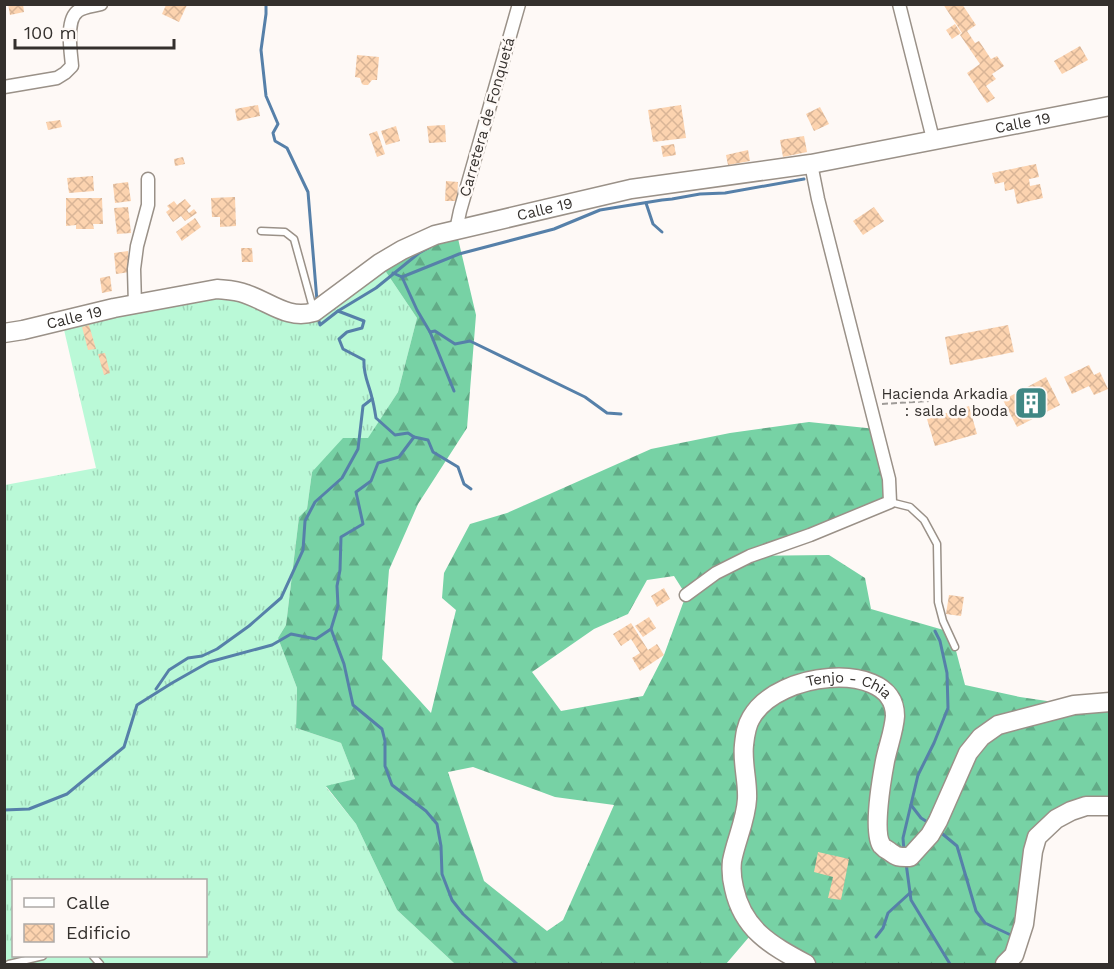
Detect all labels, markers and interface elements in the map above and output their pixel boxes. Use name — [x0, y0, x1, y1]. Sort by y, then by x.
scale bar — [15, 12, 174, 50]
text: 100 m — [24, 22, 77, 43]
street label: Carretera de Fonquetá — [456, 35, 519, 199]
street label: Calle 19 — [993, 109, 1052, 137]
street label: Calle 19 — [515, 194, 574, 224]
street label: Calle 19 — [45, 302, 104, 333]
place label: Hacienda Arkadia : sala de boda — [881, 385, 1009, 420]
building icon: Hacienda Arkadia : sala de boda — [1013, 385, 1049, 421]
street label: Tenjo - Chia — [804, 669, 896, 703]
legend — [12, 879, 207, 957]
text: Calle — [66, 892, 110, 913]
text: Edificio — [66, 922, 131, 943]

